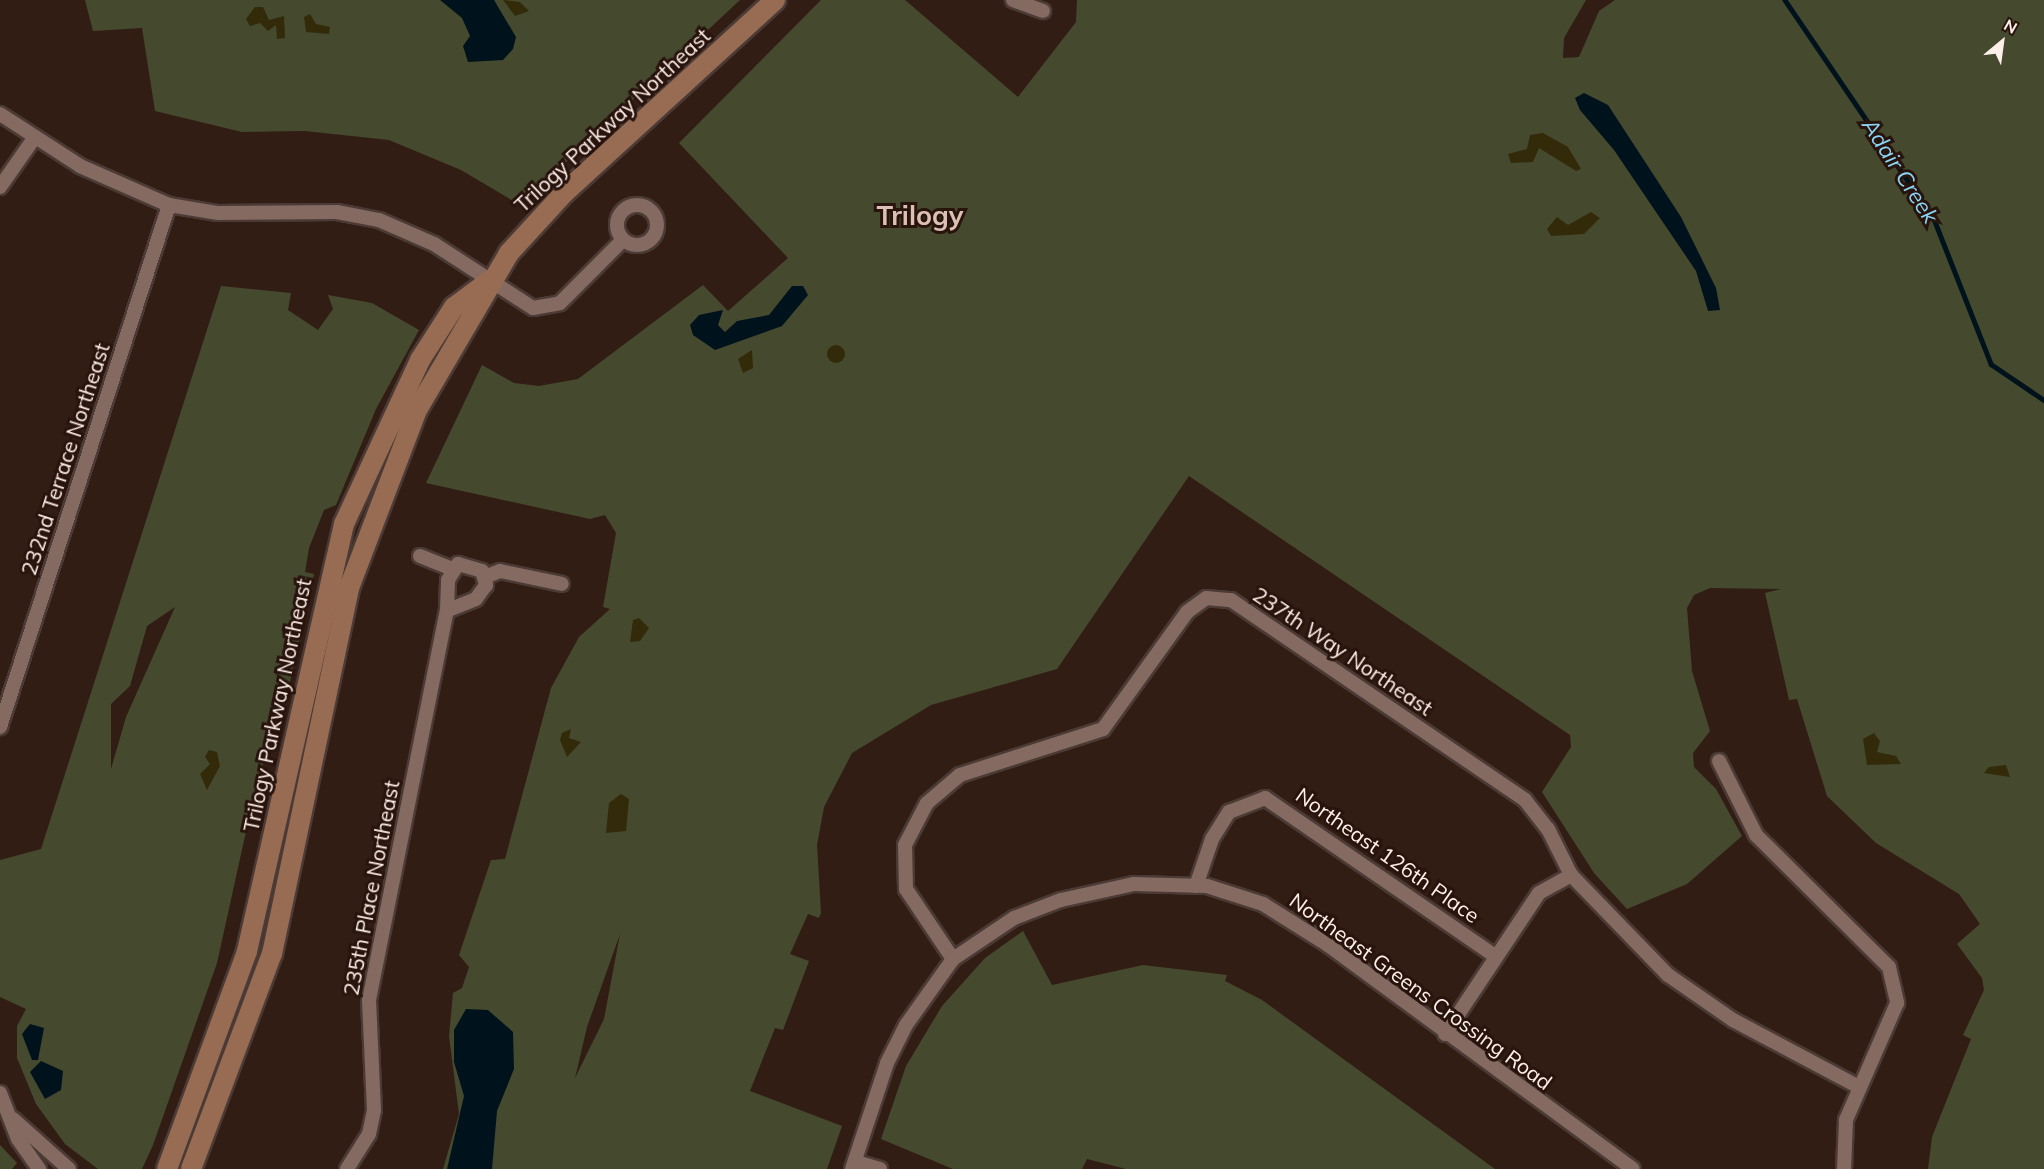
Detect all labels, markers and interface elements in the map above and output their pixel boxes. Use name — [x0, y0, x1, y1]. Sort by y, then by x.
north arrow — [1972, 12, 2032, 72]
text: N — [2001, 15, 2021, 38]
street label: Trilogy Parkway Northeast — [509, 23, 715, 217]
water label: Adair Creek — [1856, 114, 1944, 228]
district label: Trilogy — [877, 200, 963, 232]
street label: 232nd Terrace Northeast — [16, 340, 114, 578]
street label: Trilogy Parkway Northeast — [238, 576, 316, 834]
street label: 237th Way Northeast — [1248, 581, 1438, 721]
street label: 235th Place Northeast — [338, 778, 404, 998]
street label: Northeast 126th Place — [1291, 782, 1485, 928]
street label: Northeast Greens Crossing Road — [1285, 887, 1557, 1095]

